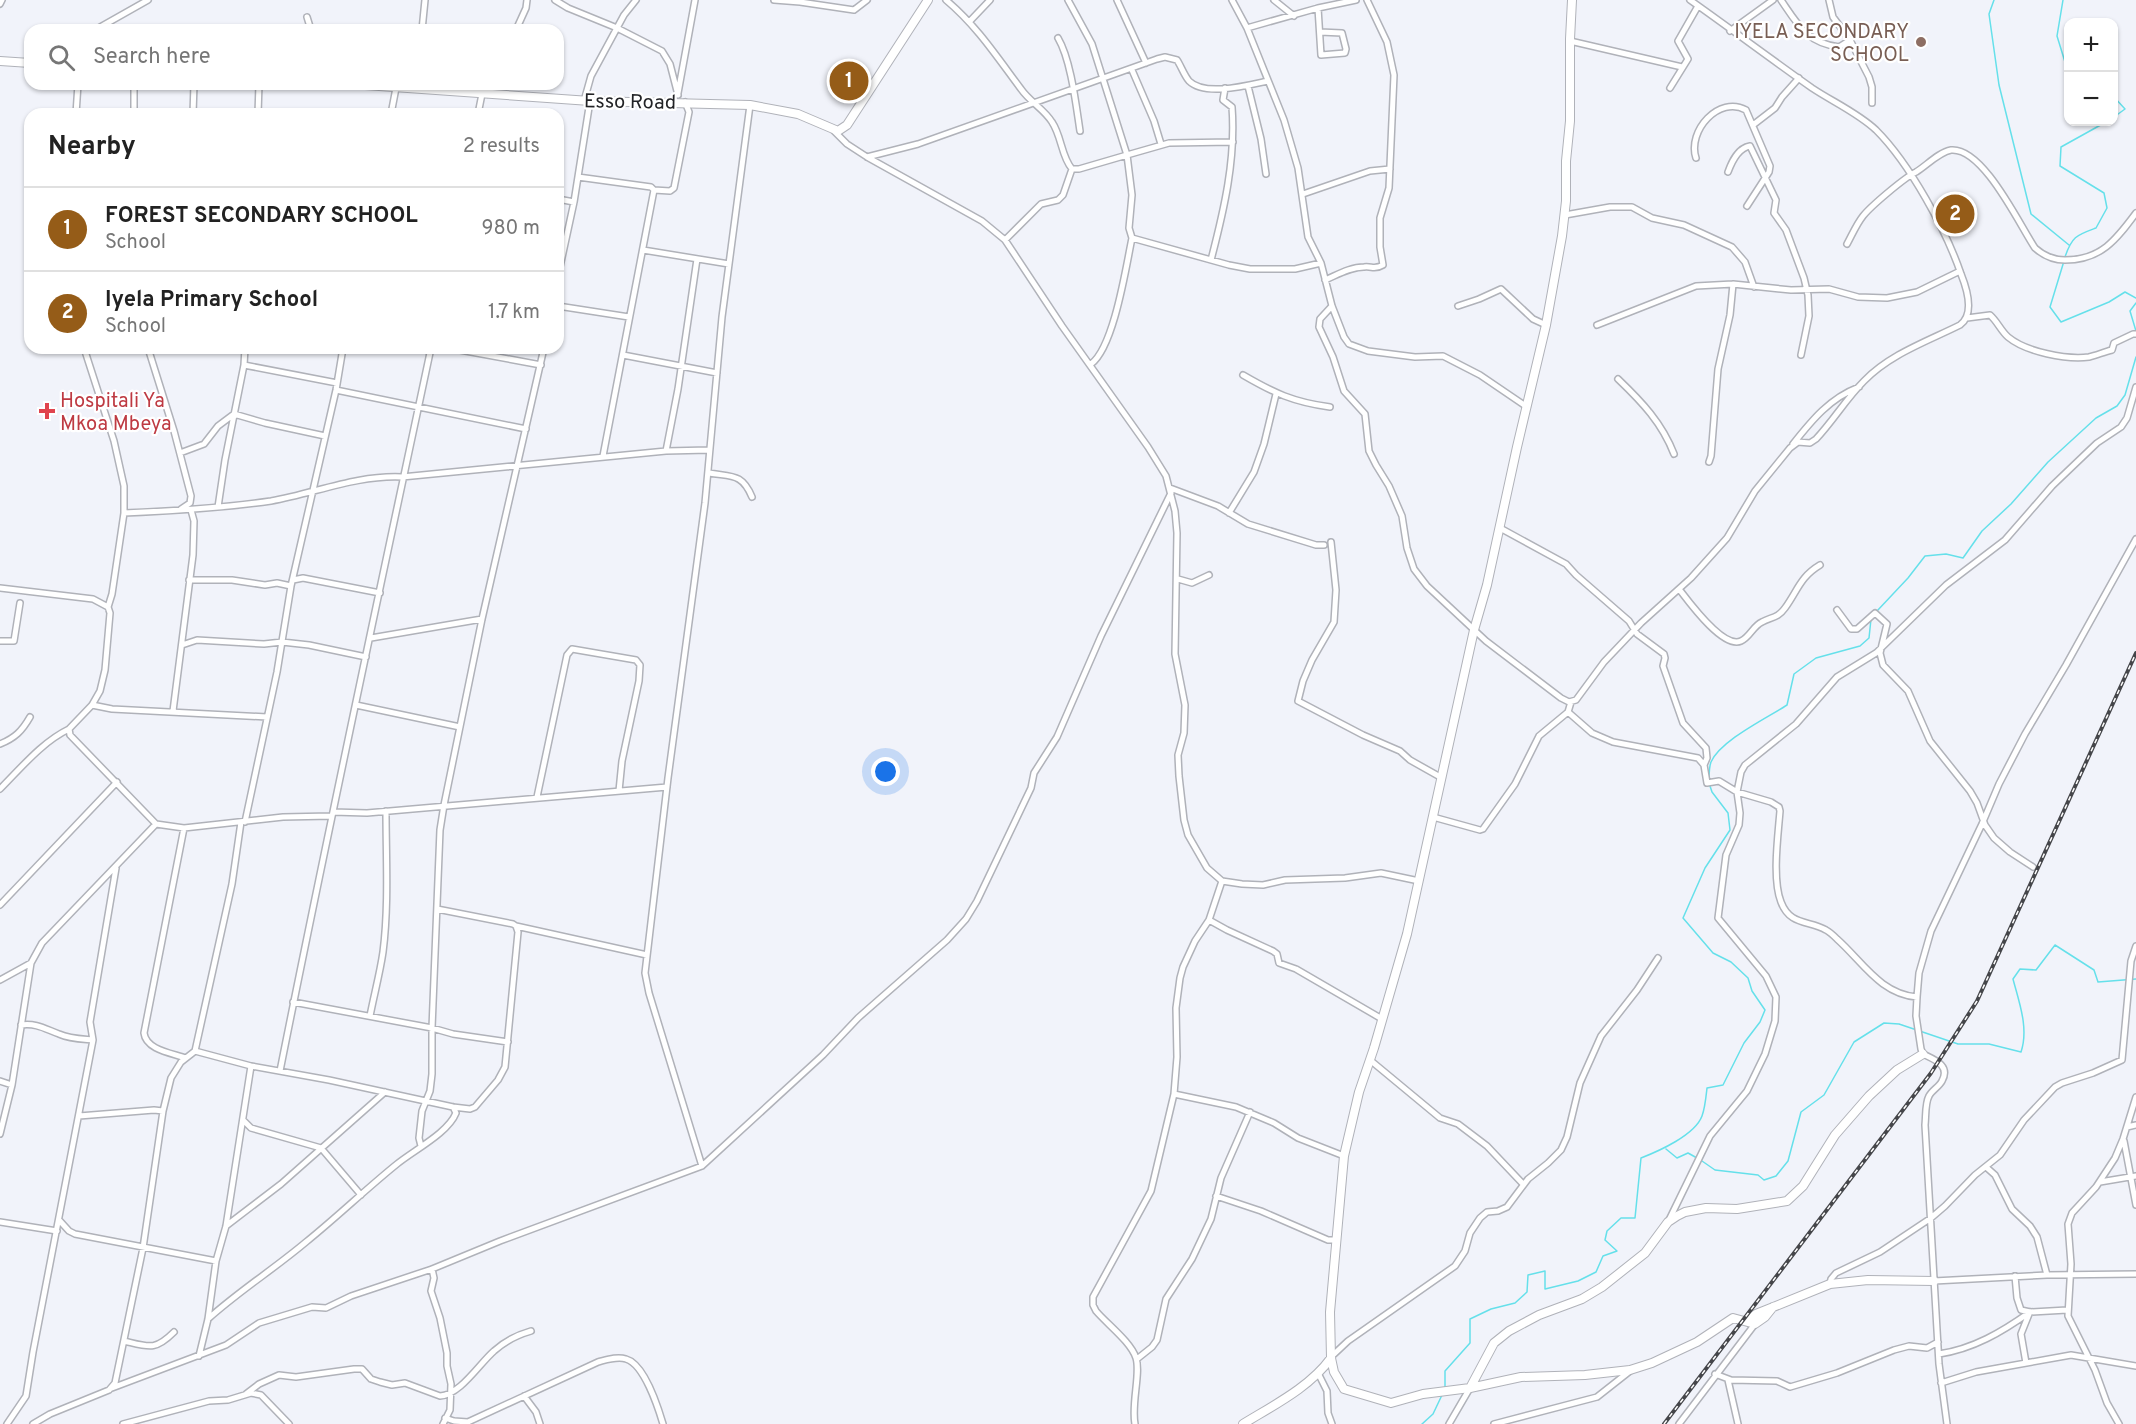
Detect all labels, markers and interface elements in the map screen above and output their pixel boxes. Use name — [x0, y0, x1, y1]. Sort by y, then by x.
map controls — [2064, 18, 2118, 126]
button: + — [2064, 18, 2118, 72]
place label: IYELA SECONDARY SCHOOL — [1734, 20, 1909, 69]
search box — [24, 24, 564, 90]
marker: IYELA SECONDARY SCHOOL — [1914, 35, 1928, 49]
icon: search — [45, 41, 78, 74]
text: Search here — [93, 44, 211, 71]
pin: 1 — [830, 58, 868, 104]
button: − — [2064, 72, 2118, 126]
street label: Esso Road — [584, 89, 676, 117]
text: Nearby — [48, 131, 136, 164]
text: 2 results — [463, 134, 540, 160]
pin: 2 — [1936, 192, 1974, 236]
text: FOREST SECONDARY SCHOOL — [105, 203, 418, 230]
text: 1 — [64, 216, 72, 242]
text: 980 m — [482, 216, 540, 242]
text: School — [105, 230, 166, 256]
text: Iyela Primary School — [105, 287, 318, 314]
text: 2 — [61, 300, 74, 326]
text: 1.7 km — [488, 300, 540, 326]
text: School — [105, 314, 166, 340]
place label: Hospitali Ya Mkoa Mbeya — [60, 389, 171, 438]
marker: Hospitali Ya Mkoa Mbeya — [38, 402, 56, 420]
your location — [871, 757, 900, 786]

